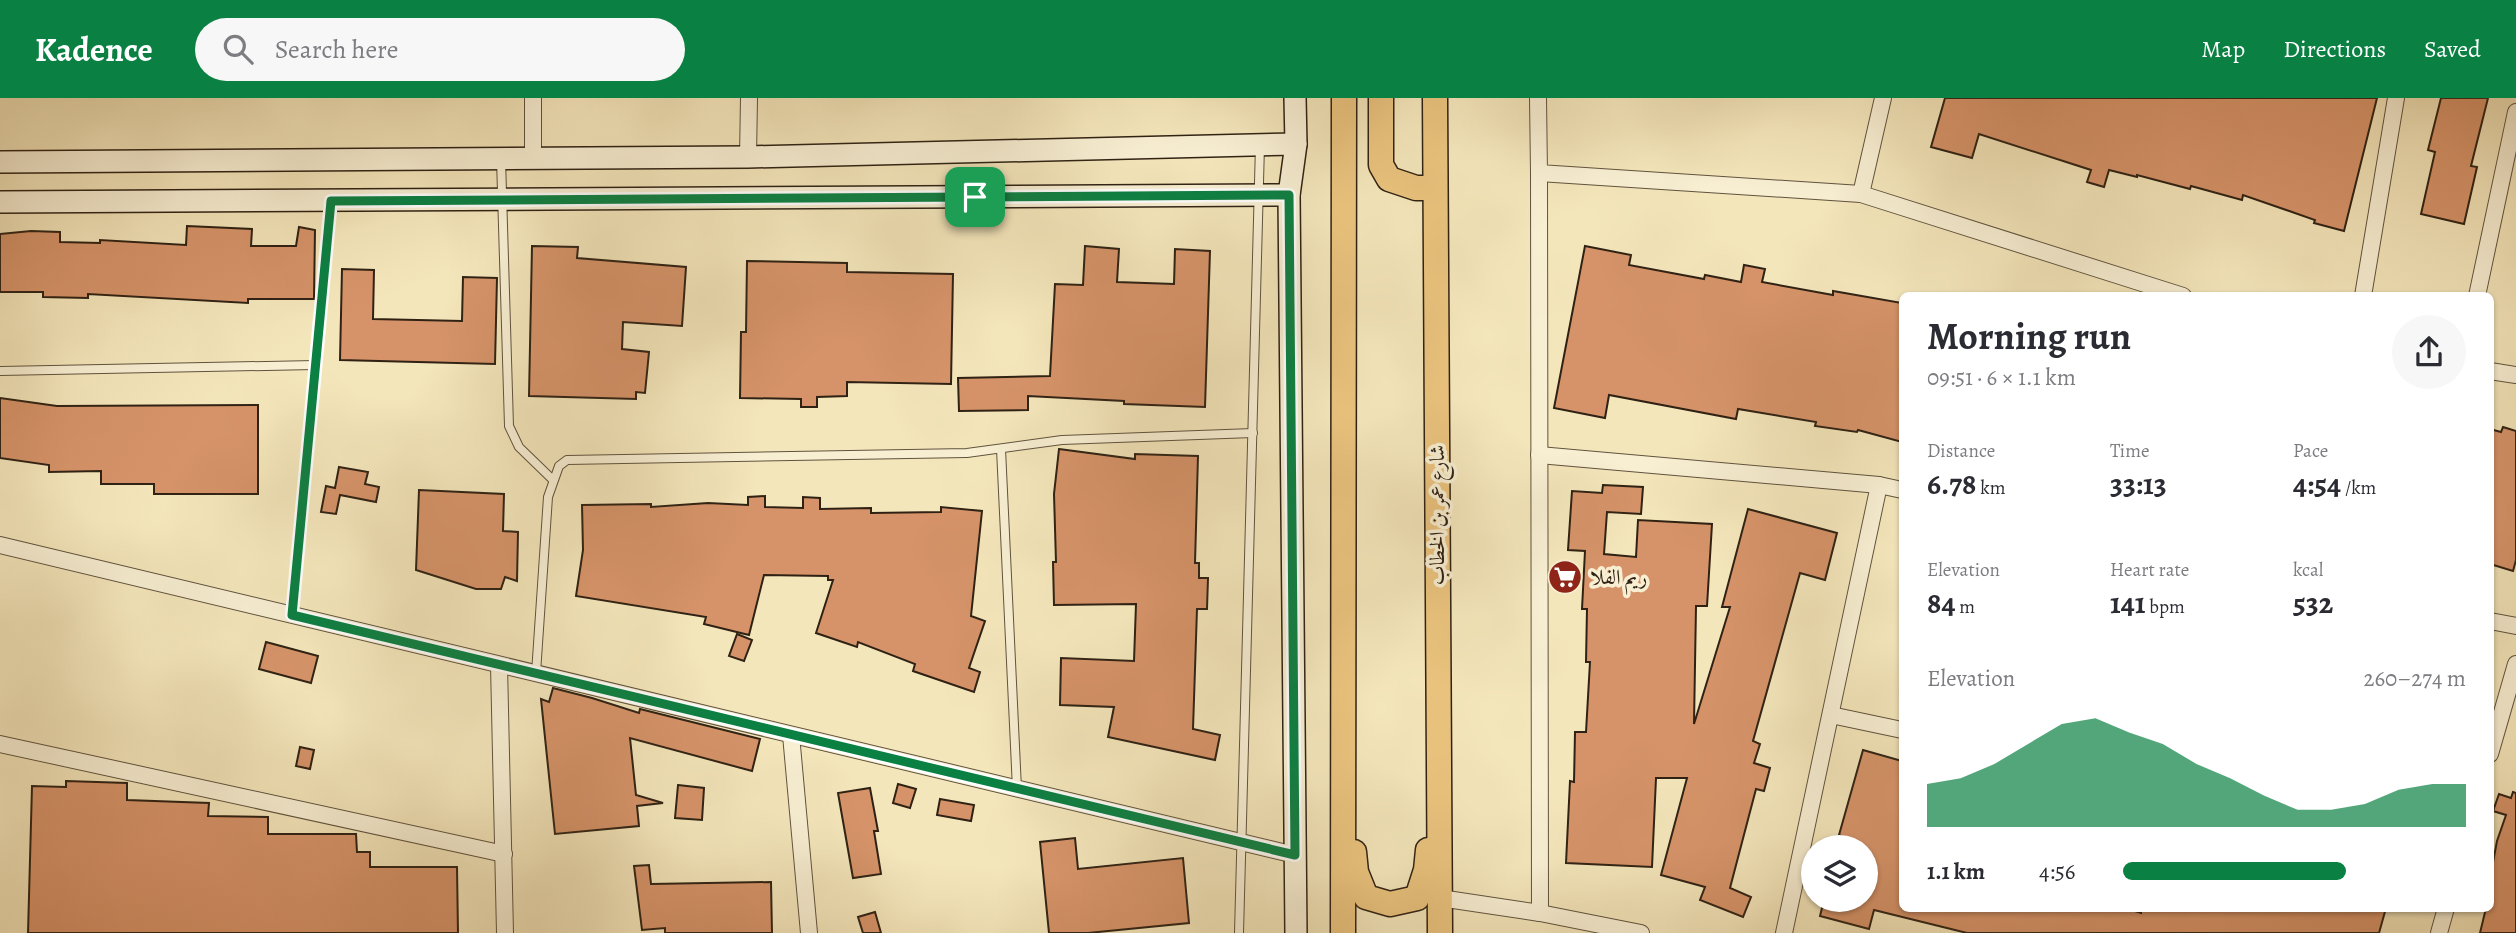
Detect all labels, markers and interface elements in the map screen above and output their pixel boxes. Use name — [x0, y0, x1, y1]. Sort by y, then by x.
search box — [195, 18, 685, 81]
text: Kadence — [35, 27, 153, 72]
icon: search — [219, 30, 257, 68]
text: Search here — [275, 32, 398, 67]
text: Map — [2201, 33, 2245, 65]
text: Directions — [2283, 33, 2386, 65]
text: Saved — [2424, 33, 2481, 65]
pin — [945, 167, 1005, 227]
icon: arrive — [956, 178, 994, 216]
text: Morning run — [1927, 310, 2131, 362]
button: share — [2392, 315, 2466, 389]
text: 09:51 · 6 × 1.1 km — [1927, 362, 2076, 393]
text: Distance — [1927, 438, 1995, 464]
text: Time — [2110, 438, 2149, 464]
text: Pace — [2293, 438, 2328, 464]
street label: شارع عمر بن الخطاب — [1423, 445, 1455, 585]
text: 6.78 — [1927, 464, 1976, 504]
text: 33:13 — [2110, 464, 2167, 504]
text: 4:54 — [2293, 464, 2341, 504]
text: km — [1976, 475, 2006, 501]
text: /km — [2341, 475, 2376, 501]
text: Elevation — [1927, 557, 2000, 583]
text: Heart rate — [2110, 557, 2189, 583]
text: kcal — [2293, 557, 2323, 583]
supermarket icon: ريم الفلا — [1546, 558, 1584, 596]
place label: ريم الفلا — [1590, 563, 1647, 595]
text: 84 — [1927, 583, 1956, 623]
text: 141 — [2110, 583, 2146, 623]
text: 532 — [2293, 583, 2333, 623]
text: m — [1956, 594, 1975, 620]
text: bpm — [2146, 594, 2185, 620]
text: Elevation — [1927, 663, 2015, 694]
text: 260–274 m — [2364, 663, 2466, 694]
map controls — [1801, 835, 1878, 912]
button: layers — [1801, 835, 1878, 912]
text: 1.1 km — [1927, 856, 1985, 887]
text: 4:56 — [2039, 856, 2075, 887]

